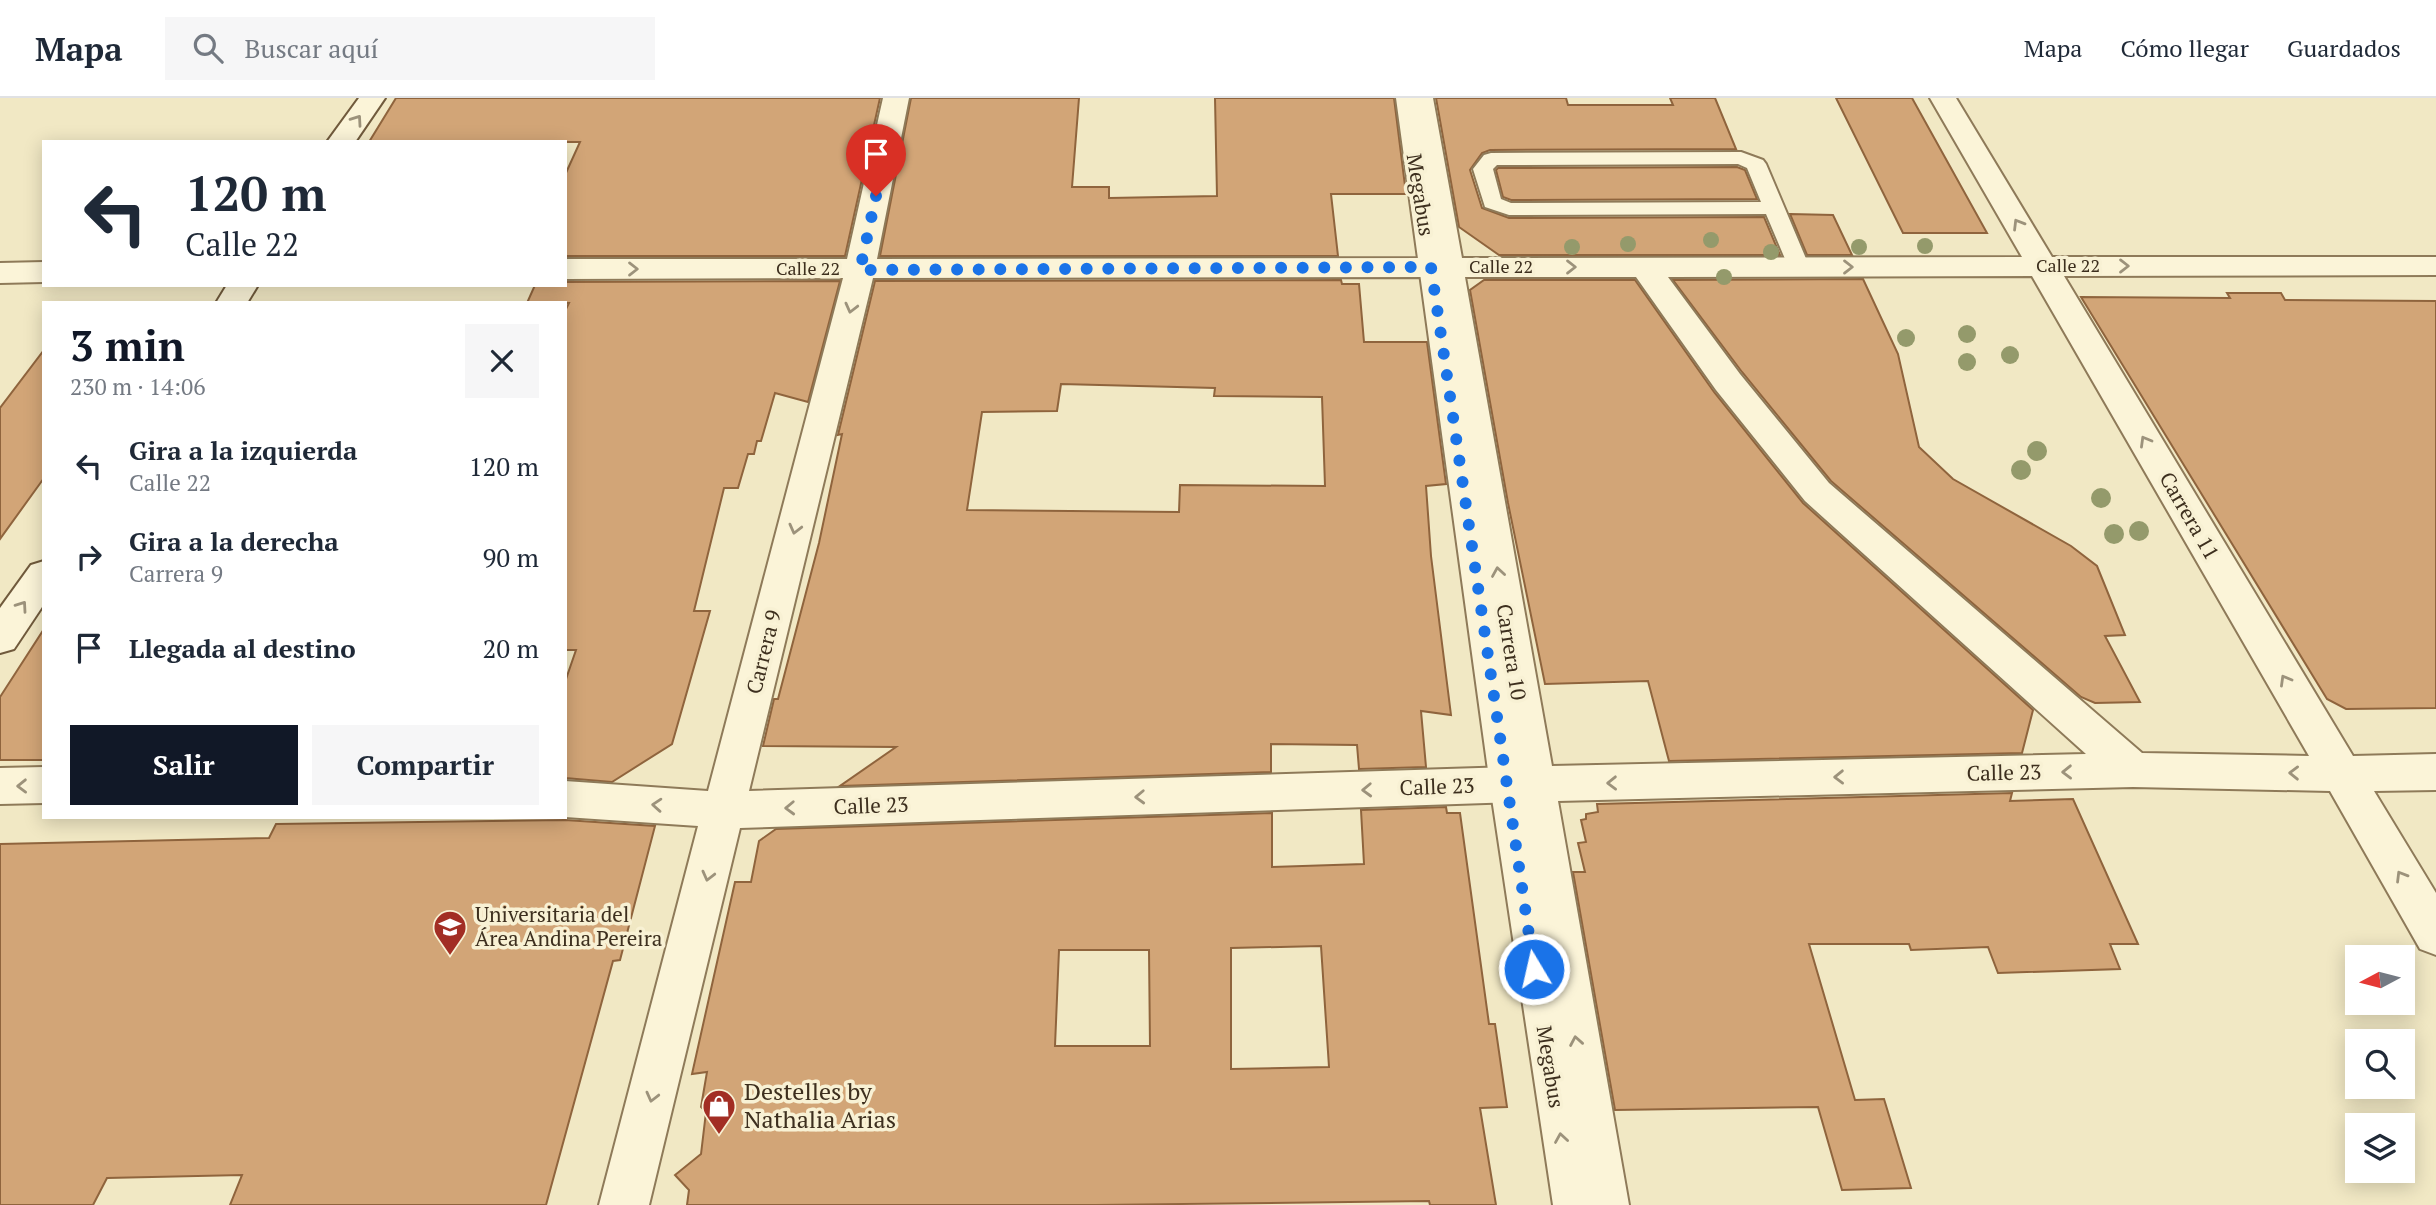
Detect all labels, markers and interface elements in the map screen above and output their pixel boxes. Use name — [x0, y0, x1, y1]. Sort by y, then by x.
search box — [165, 17, 655, 80]
text: Mapa — [35, 27, 123, 70]
icon: search — [189, 29, 227, 67]
text: Buscar aquí — [245, 31, 378, 65]
text: Mapa — [2024, 32, 2082, 64]
text: Cómo llegar — [2120, 32, 2249, 64]
text: Guardados — [2287, 32, 2401, 64]
one-way arrow — [349, 115, 361, 128]
pin — [846, 124, 906, 196]
icon: arrive — [857, 135, 895, 173]
street label: Megabus — [1401, 152, 1441, 238]
text: 120 m — [185, 160, 327, 225]
icon: left — [70, 168, 161, 259]
one-way arrow — [2013, 218, 2026, 231]
text: Calle 22 — [185, 223, 299, 265]
street label: Calle 22 — [2036, 253, 2100, 277]
street label: Calle 22 — [1469, 254, 1533, 278]
street label: Calle 22 — [776, 256, 840, 280]
one-way arrow — [2120, 258, 2130, 274]
one-way arrow — [1567, 259, 1577, 275]
one-way arrow — [1843, 259, 1854, 275]
one-way arrow — [629, 261, 639, 277]
one-way arrow — [845, 302, 859, 314]
text: 3 min — [70, 317, 185, 373]
button: close — [465, 324, 539, 398]
text: 230 m · 14:06 — [70, 371, 205, 402]
text: Gira a la izquierda — [129, 433, 357, 467]
one-way arrow — [2141, 436, 2154, 449]
icon: left — [70, 447, 108, 485]
text: 120 m — [469, 449, 539, 483]
text: Calle 22 — [129, 467, 211, 498]
street label: Carrera 11 — [2153, 467, 2226, 564]
one-way arrow — [789, 523, 803, 535]
text: Gira a la derecha — [129, 524, 339, 558]
icon: right — [70, 538, 108, 576]
text: 90 m — [483, 540, 539, 574]
text: Carrera 9 — [129, 558, 223, 589]
one-way arrow — [1491, 567, 1506, 578]
one-way arrow — [14, 601, 26, 614]
street label: Carrera 10 — [1491, 602, 1533, 702]
street label: Carrera 9 — [739, 607, 787, 697]
icon: arrive — [70, 629, 108, 667]
text: Llegada al destino — [129, 631, 356, 665]
text: 20 m — [483, 631, 539, 665]
one-way arrow — [2280, 675, 2293, 687]
button: Salir — [70, 725, 298, 805]
button: Compartir — [312, 725, 539, 805]
street label: Calle 23 — [1966, 757, 2042, 787]
one-way arrow — [2061, 764, 2072, 780]
one-way arrow — [2289, 765, 2299, 781]
one-way arrow — [1834, 770, 1845, 785]
street label: Calle 23 — [1399, 771, 1475, 801]
one-way arrow — [1606, 775, 1617, 791]
one-way arrow — [16, 778, 27, 793]
one-way arrow — [1361, 782, 1372, 797]
one-way arrow — [1134, 789, 1144, 805]
street label: Calle 23 — [833, 790, 909, 820]
one-way arrow — [651, 798, 662, 813]
one-way arrow — [784, 801, 795, 816]
one-way arrow — [702, 870, 716, 882]
one-way arrow — [2396, 870, 2409, 883]
place label: Universitaria del Área Andina Pereira — [475, 900, 663, 952]
school or university icon: Universitaria del Área Andina Pereira — [431, 908, 469, 957]
position arrow — [1497, 932, 1571, 1006]
north arrow — [2345, 945, 2415, 1015]
map controls — [2345, 945, 2415, 1183]
street label: Megabus — [1531, 1024, 1571, 1110]
button: search — [2345, 1029, 2415, 1099]
one-way arrow — [1569, 1035, 1584, 1047]
place label: Destelles by Nathalia Arias — [744, 1075, 896, 1135]
shop icon: Destelles by Nathalia Arias — [700, 1087, 738, 1136]
one-way arrow — [646, 1091, 660, 1103]
button: layers — [2345, 1113, 2415, 1183]
one-way arrow — [1554, 1132, 1569, 1143]

